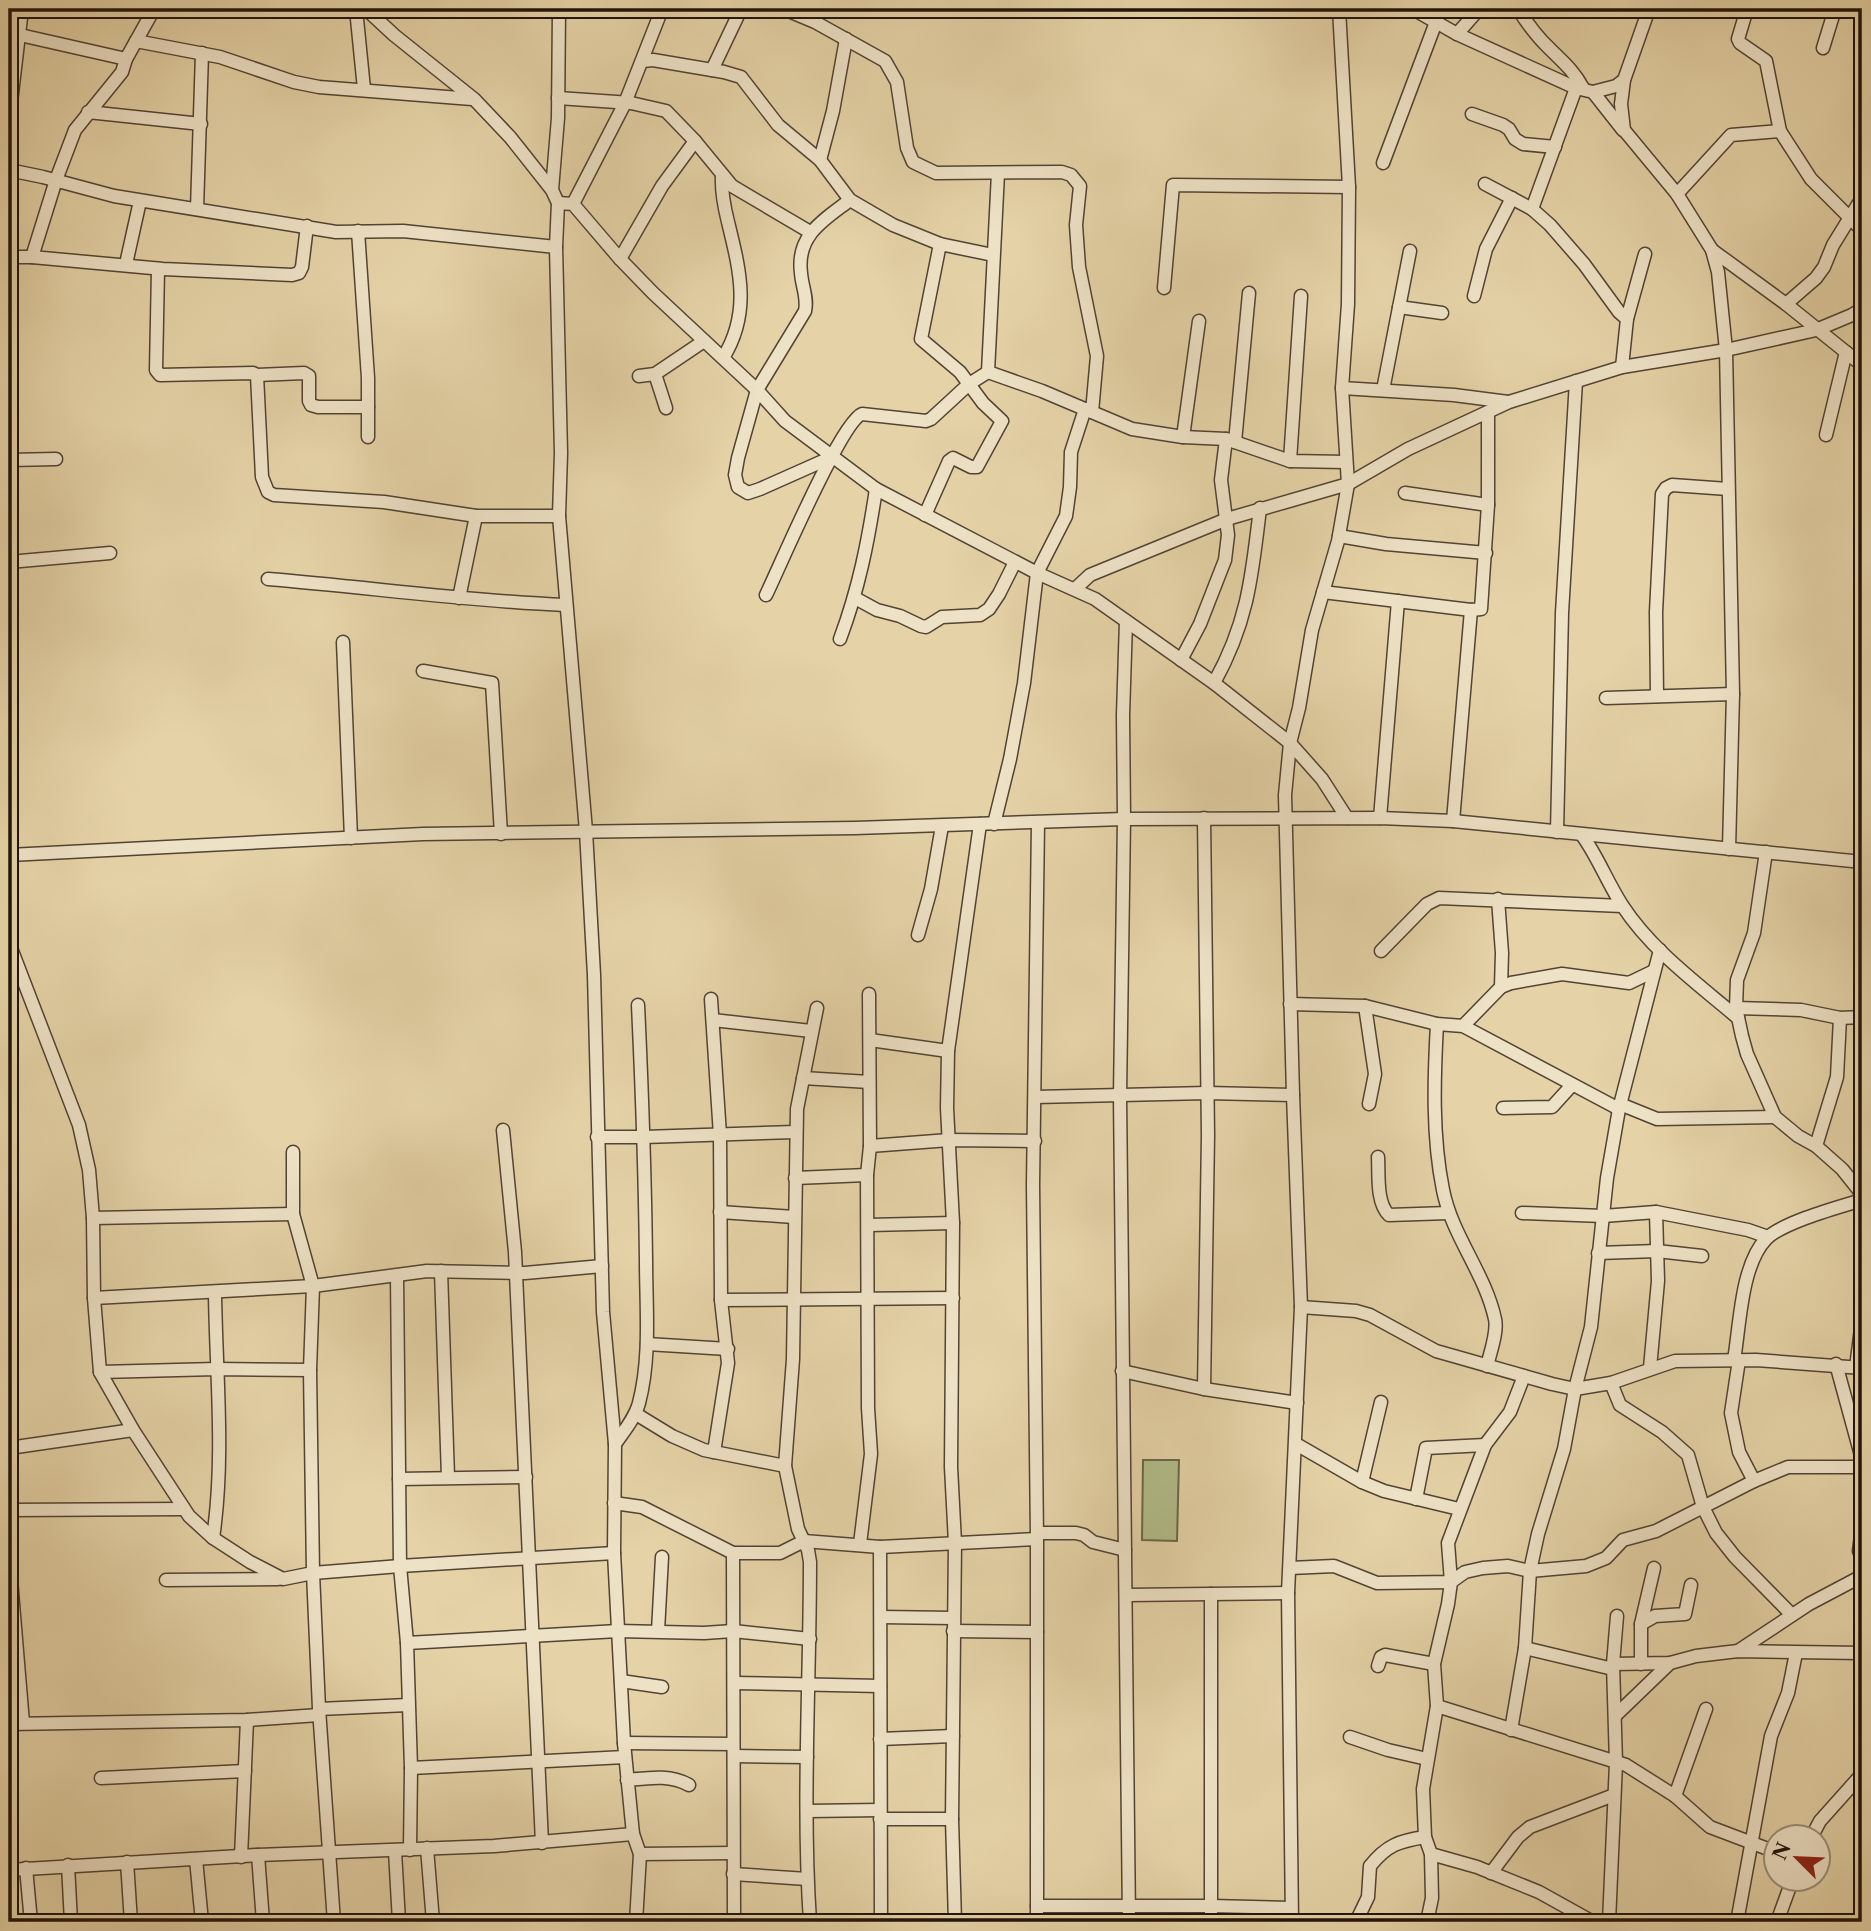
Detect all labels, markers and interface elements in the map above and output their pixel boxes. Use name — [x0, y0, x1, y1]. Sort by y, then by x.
north arrow — [1762, 1822, 1832, 1892]
text: N — [1768, 1839, 1796, 1864]

